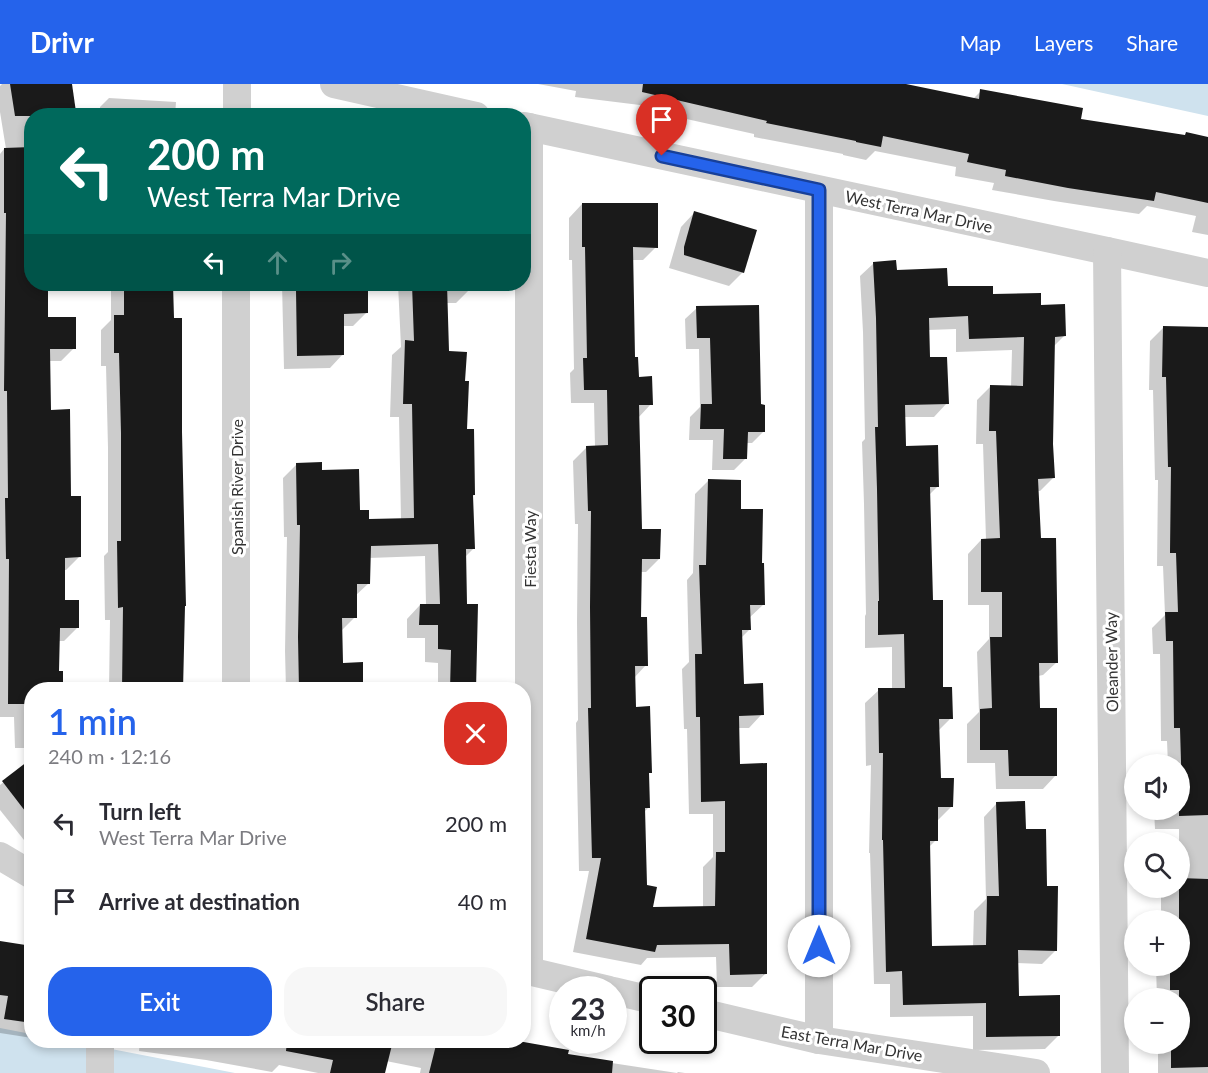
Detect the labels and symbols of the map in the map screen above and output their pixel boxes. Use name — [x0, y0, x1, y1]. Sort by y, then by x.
pin — [636, 94, 687, 156]
street label: West Terra Mar Drive — [844, 186, 994, 236]
street label: Spanish River Drive — [227, 419, 246, 555]
street label: Fiesta Way — [520, 510, 539, 588]
street label: Oleander Way — [1101, 611, 1121, 712]
position arrow — [787, 914, 851, 978]
speed limit sign: 30 — [639, 976, 717, 1054]
street label: East Terra Mar Drive — [780, 1021, 924, 1065]

